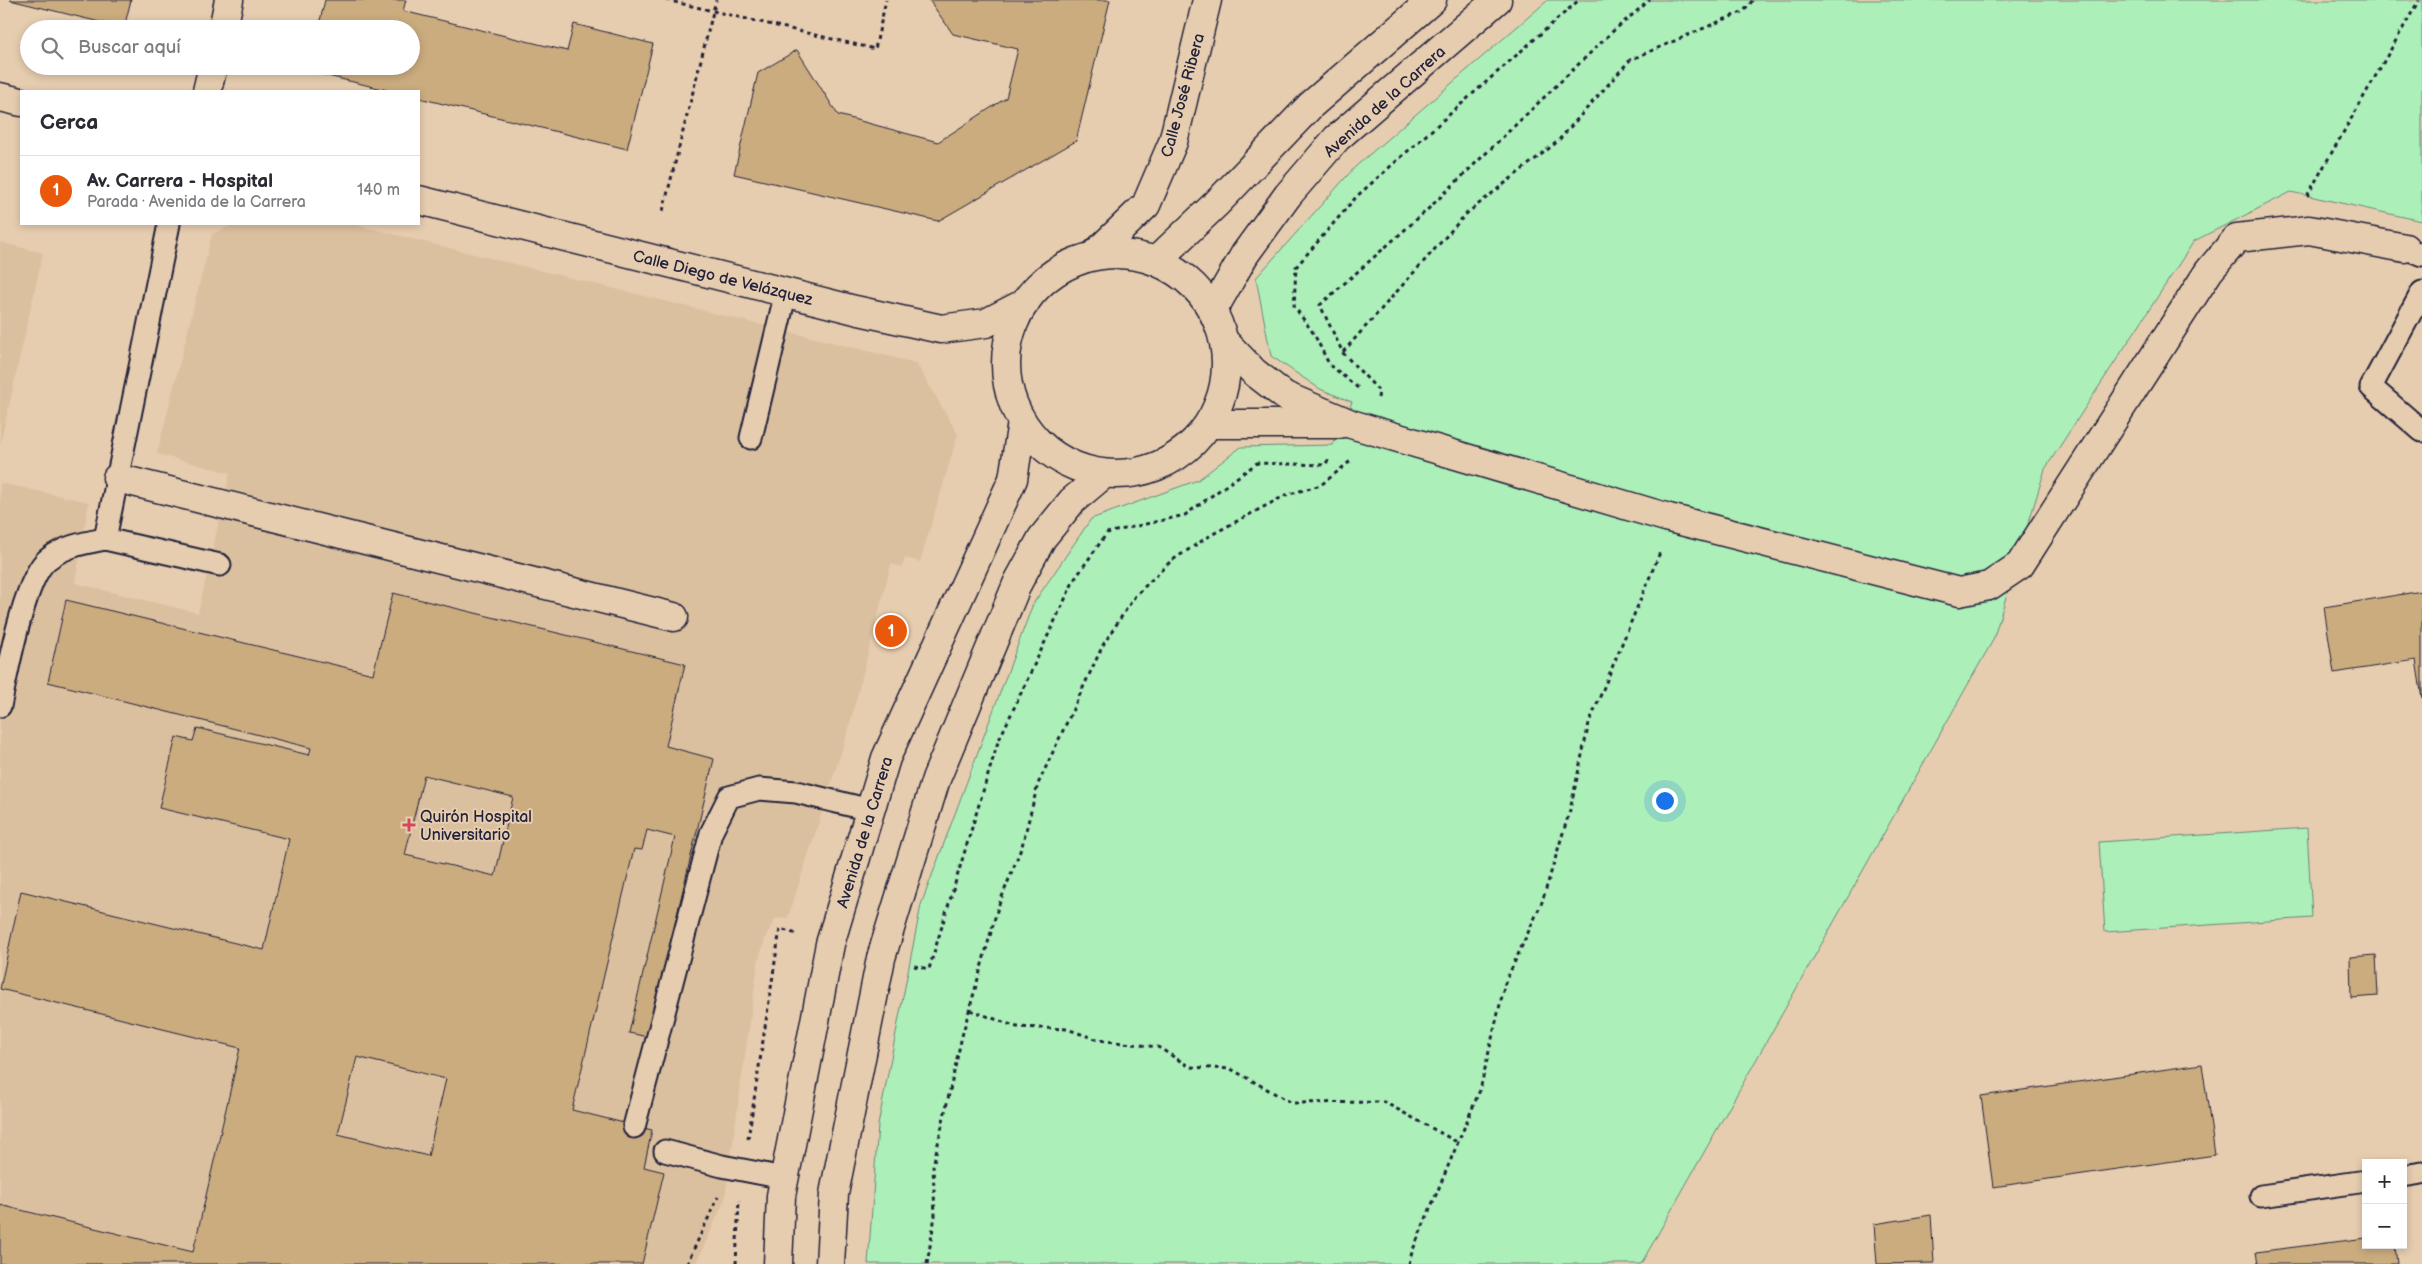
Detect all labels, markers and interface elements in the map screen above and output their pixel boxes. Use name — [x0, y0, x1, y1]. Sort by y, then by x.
search box — [20, 20, 420, 75]
street label: Calle José Ribera — [1158, 31, 1209, 159]
icon: search — [38, 34, 66, 62]
text: Buscar aquí — [78, 36, 181, 59]
street label: Avenida de la Carrera — [1320, 42, 1450, 162]
text: Cerca — [40, 110, 98, 135]
text: Av. Carrera - Hospital — [87, 170, 273, 193]
text: 1 — [53, 181, 59, 200]
text: 140 m — [357, 181, 400, 200]
text: Parada · Avenida de la Carrera — [87, 193, 306, 212]
street label: Calle Diego de Velázquez — [631, 247, 815, 310]
pin: 1 — [875, 612, 907, 650]
street label: Avenida de la Carrera — [833, 755, 897, 910]
your location — [1652, 788, 1678, 814]
place label: Quirón Hospital Universitario — [420, 808, 532, 845]
marker: Quirón Hospital Universitario — [402, 818, 416, 832]
map controls — [2362, 1159, 2407, 1249]
button: + — [2362, 1159, 2407, 1204]
button: − — [2362, 1204, 2407, 1249]

